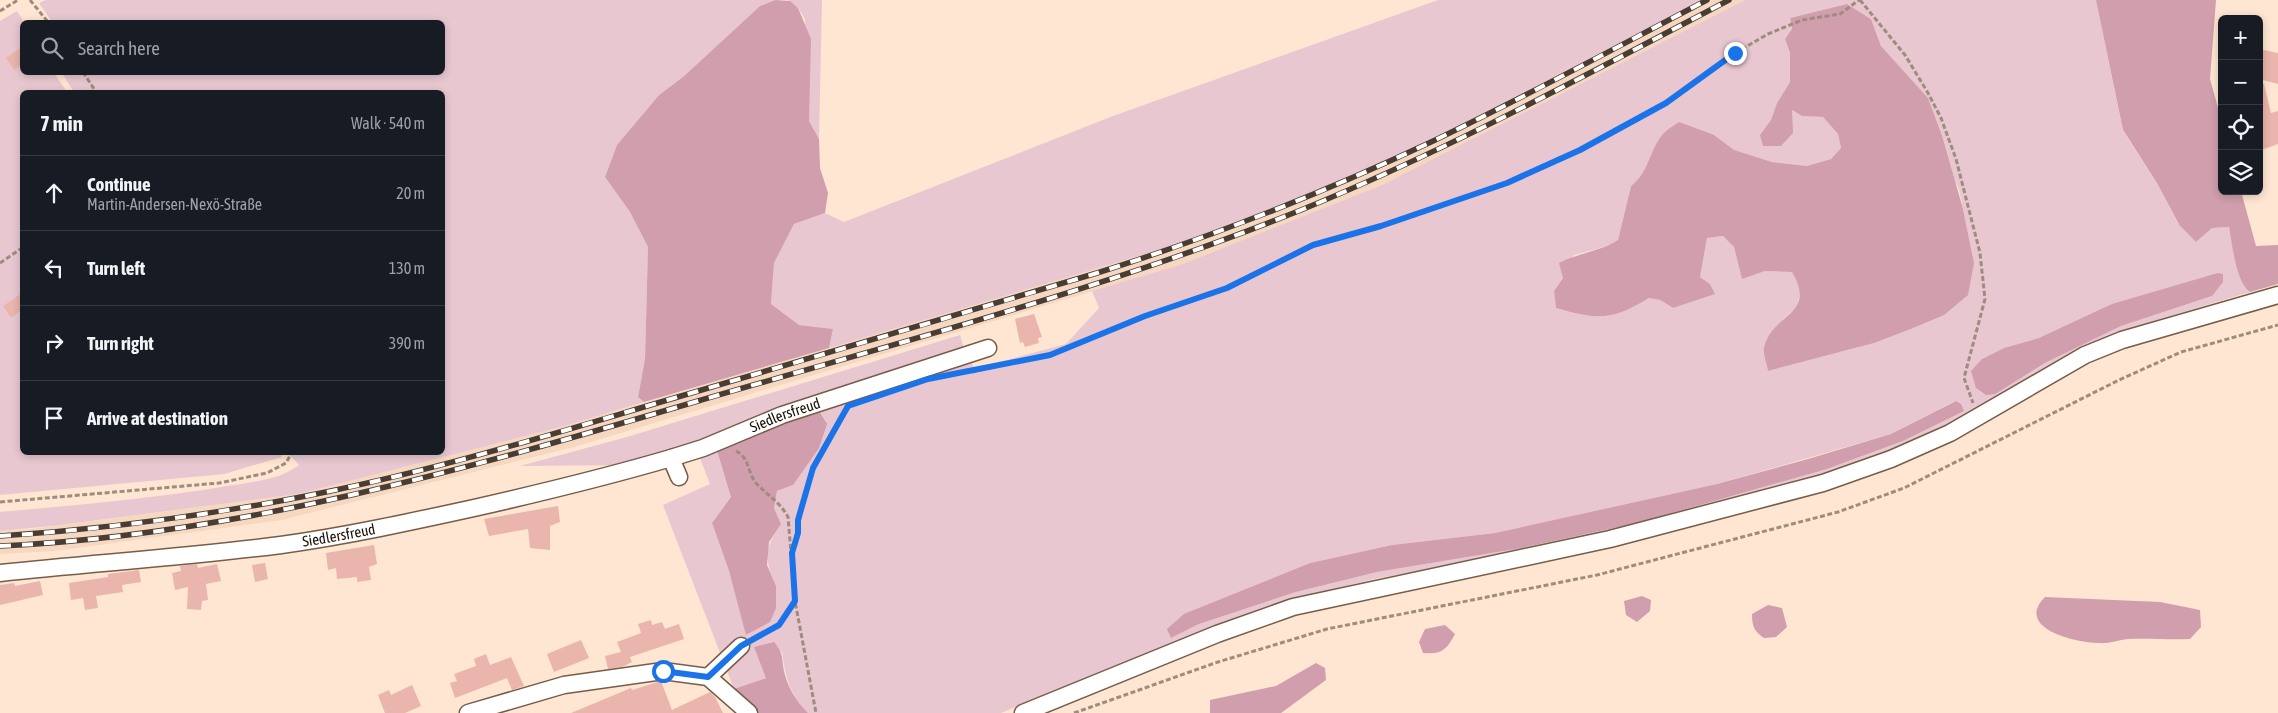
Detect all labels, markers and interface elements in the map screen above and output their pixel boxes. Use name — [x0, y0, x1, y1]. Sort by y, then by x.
map controls — [2218, 15, 2263, 195]
button: + — [2218, 15, 2263, 60]
search box — [20, 20, 445, 75]
icon: search — [38, 34, 66, 62]
text: Search here — [78, 37, 160, 59]
route end — [1724, 42, 1747, 65]
button: − — [2218, 60, 2263, 105]
button: locate — [2218, 105, 2263, 150]
text: 7 min — [40, 111, 83, 135]
text: Walk · 540 m — [351, 114, 425, 132]
button: layers — [2218, 150, 2263, 195]
text: Continue — [87, 173, 151, 195]
icon: ahead — [40, 179, 68, 207]
text: 20 m — [396, 184, 425, 202]
text: Martin-Andersen-Nexö-Straße — [87, 195, 262, 213]
icon: left — [40, 254, 68, 282]
text: Turn left — [87, 257, 145, 279]
text: 130 m — [389, 259, 425, 277]
icon: right — [40, 329, 68, 357]
text: Turn right — [87, 332, 154, 354]
text: 390 m — [389, 334, 425, 352]
street label: Siedlersfreud — [747, 394, 822, 435]
icon: arrive — [40, 404, 68, 432]
text: Arrive at destination — [87, 407, 228, 429]
street label: Siedlersfreud — [301, 520, 377, 550]
route start — [652, 660, 675, 683]

